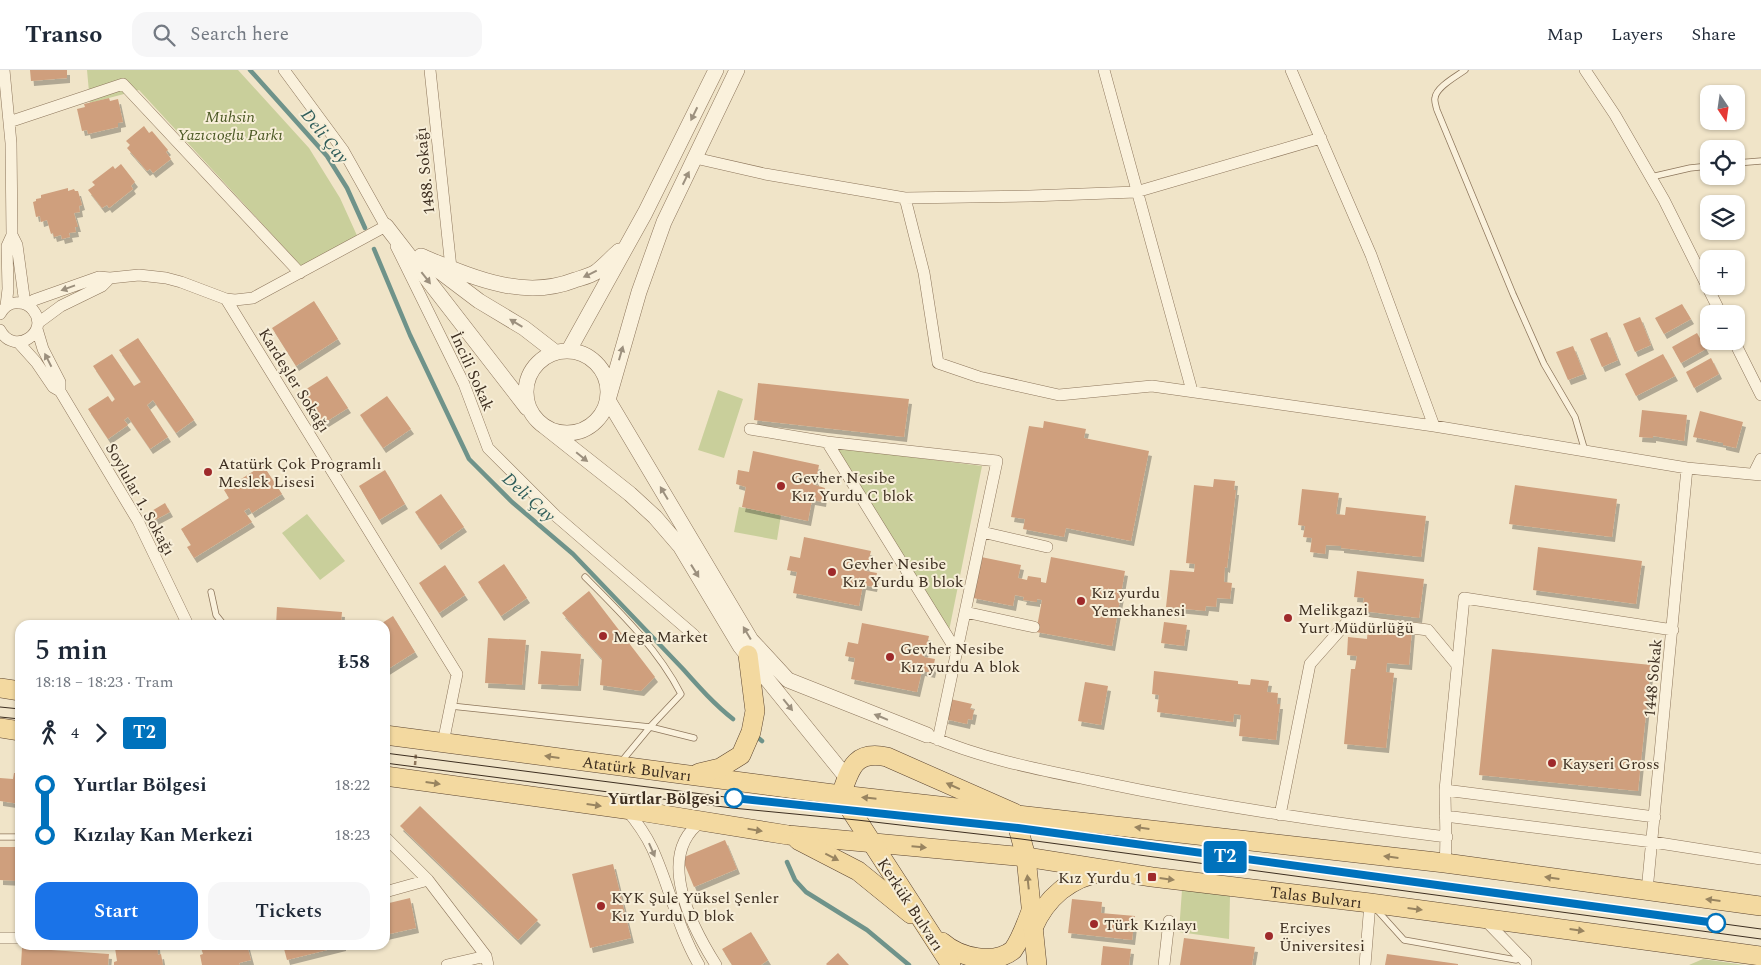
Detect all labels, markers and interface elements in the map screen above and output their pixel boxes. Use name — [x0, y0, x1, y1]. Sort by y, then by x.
search box — [132, 12, 482, 57]
text: Transo — [25, 17, 102, 53]
text: Search here — [190, 20, 289, 49]
icon: search — [150, 21, 178, 49]
text: Map — [1547, 21, 1583, 48]
text: Layers — [1611, 21, 1663, 48]
text: Share — [1691, 21, 1736, 48]
north arrow — [1700, 85, 1745, 130]
map controls — [1700, 85, 1745, 350]
water label: Deli Çay — [294, 103, 355, 170]
park label: Muhsin Yazıcıoglu Parkı — [177, 105, 283, 147]
one-way arrow — [690, 106, 699, 121]
street label: 1488. Sokağı — [408, 126, 442, 216]
button: locate — [1700, 140, 1745, 185]
one-way arrow — [682, 171, 690, 185]
button: layers — [1700, 195, 1745, 240]
button: + — [1700, 250, 1745, 295]
one-way arrow — [582, 270, 597, 278]
one-way arrow — [421, 271, 432, 284]
one-way arrow — [61, 285, 76, 292]
button: − — [1700, 305, 1745, 350]
one-way arrow — [509, 318, 522, 327]
street label: Kardeşler Sokağı — [252, 324, 336, 438]
street label: İncili Sokak — [444, 328, 500, 415]
one-way arrow — [618, 346, 626, 361]
one-way arrow — [44, 353, 52, 367]
street label: Soylular 1. Sokağı — [99, 439, 181, 560]
place label: Atatürk Çok Programlı Meslek Lisesi — [218, 452, 382, 494]
one-way arrow — [575, 452, 588, 463]
marker: Atatürk Çok Programlı Meslek Lisesi — [202, 466, 214, 478]
water label: Deli Çay — [496, 466, 562, 529]
place label: Gevher Nesibe Kız Yurdu C blok — [791, 466, 914, 508]
marker: Gevher Nesibe Kız Yurdu C blok — [775, 480, 787, 492]
one-way arrow — [660, 487, 669, 500]
place label: Gevher Nesibe Kız Yurdu B blok — [842, 552, 964, 594]
one-way arrow — [691, 565, 700, 578]
marker: Gevher Nesibe Kız Yurdu B blok — [826, 566, 838, 578]
place label: Kız yurdu Yemekhanesi — [1091, 581, 1185, 623]
marker: Kız yurdu Yemekhanesi — [1075, 595, 1087, 607]
place label: Melikgazi Yurt Müdürlüğü — [1298, 598, 1414, 640]
marker: Melikgazi Yurt Müdürlüğü — [1282, 612, 1294, 624]
place label: Mega Market — [613, 625, 708, 649]
one-way arrow — [742, 627, 752, 640]
text: 5 min — [35, 629, 108, 672]
marker: Mega Market — [597, 630, 609, 642]
place label: Gevher Nesibe Kız yurdu A blok — [900, 637, 1020, 679]
street label: 1448 Sokak — [1638, 638, 1668, 718]
text: ₺58 — [338, 648, 370, 677]
marker: Gevher Nesibe Kız yurdu A blok — [884, 651, 896, 663]
text: 18:18 – 18:23 · Tram — [35, 670, 173, 694]
one-way arrow — [782, 698, 793, 711]
one-way arrow — [874, 712, 888, 720]
icon: walk — [35, 719, 63, 747]
icon: forward — [87, 719, 115, 747]
text: T2 — [133, 719, 156, 746]
text: 4 — [71, 721, 79, 745]
street label: Atatürk Bulvarı — [581, 750, 693, 788]
place label: Kayseri Gross — [1562, 752, 1660, 776]
one-way arrow — [543, 753, 559, 761]
marker: Kayseri Gross — [1546, 757, 1558, 769]
text: Yurtlar Bölgesi — [73, 771, 206, 800]
text: 18:22 — [334, 773, 370, 797]
one-way arrow — [426, 779, 442, 787]
one-way arrow — [946, 782, 960, 790]
place label: Yurtlar Bölgesi — [608, 787, 720, 811]
marker: Yurtlar Bölgesi — [724, 788, 744, 808]
one-way arrow — [861, 794, 877, 802]
one-way arrow — [587, 801, 603, 809]
text: Kızılay Kan Merkezi — [73, 821, 253, 850]
text: 18:23 — [334, 823, 370, 847]
one-way arrow — [1134, 824, 1150, 832]
one-way arrow — [747, 826, 763, 834]
line badge: T2 — [1202, 841, 1248, 873]
one-way arrow — [649, 843, 657, 857]
one-way arrow — [912, 843, 928, 851]
text: T2 — [1214, 843, 1236, 870]
one-way arrow — [825, 853, 839, 861]
street label: Kerkük Bulvarı — [871, 853, 949, 956]
one-way arrow — [1382, 853, 1398, 861]
place label: Kız Yurdu 1 — [1058, 866, 1142, 890]
marker: Kız Yurdu 1 — [1146, 871, 1158, 883]
one-way arrow — [1024, 873, 1032, 889]
one-way arrow — [1543, 874, 1559, 882]
one-way arrow — [1160, 875, 1176, 883]
street label: Talas Bulvarı — [1268, 880, 1363, 915]
button: Start — [35, 882, 198, 940]
button: Tickets — [208, 882, 370, 940]
place label: KYK Şule Yüksel Şenler Kız Yurdu D blok — [611, 886, 779, 928]
one-way arrow — [1704, 896, 1720, 904]
marker: KYK Şule Yüksel Şenler Kız Yurdu D blok — [595, 900, 607, 912]
one-way arrow — [1408, 905, 1424, 913]
place label: Türk Kızılayı — [1104, 913, 1197, 937]
unlabelled marker — [1706, 913, 1726, 933]
place label: Erciyes Üniversitesi — [1279, 916, 1365, 958]
marker: Türk Kızılayı — [1088, 918, 1100, 930]
one-way arrow — [1569, 927, 1585, 935]
marker: Erciyes Üniversitesi — [1263, 930, 1275, 942]

